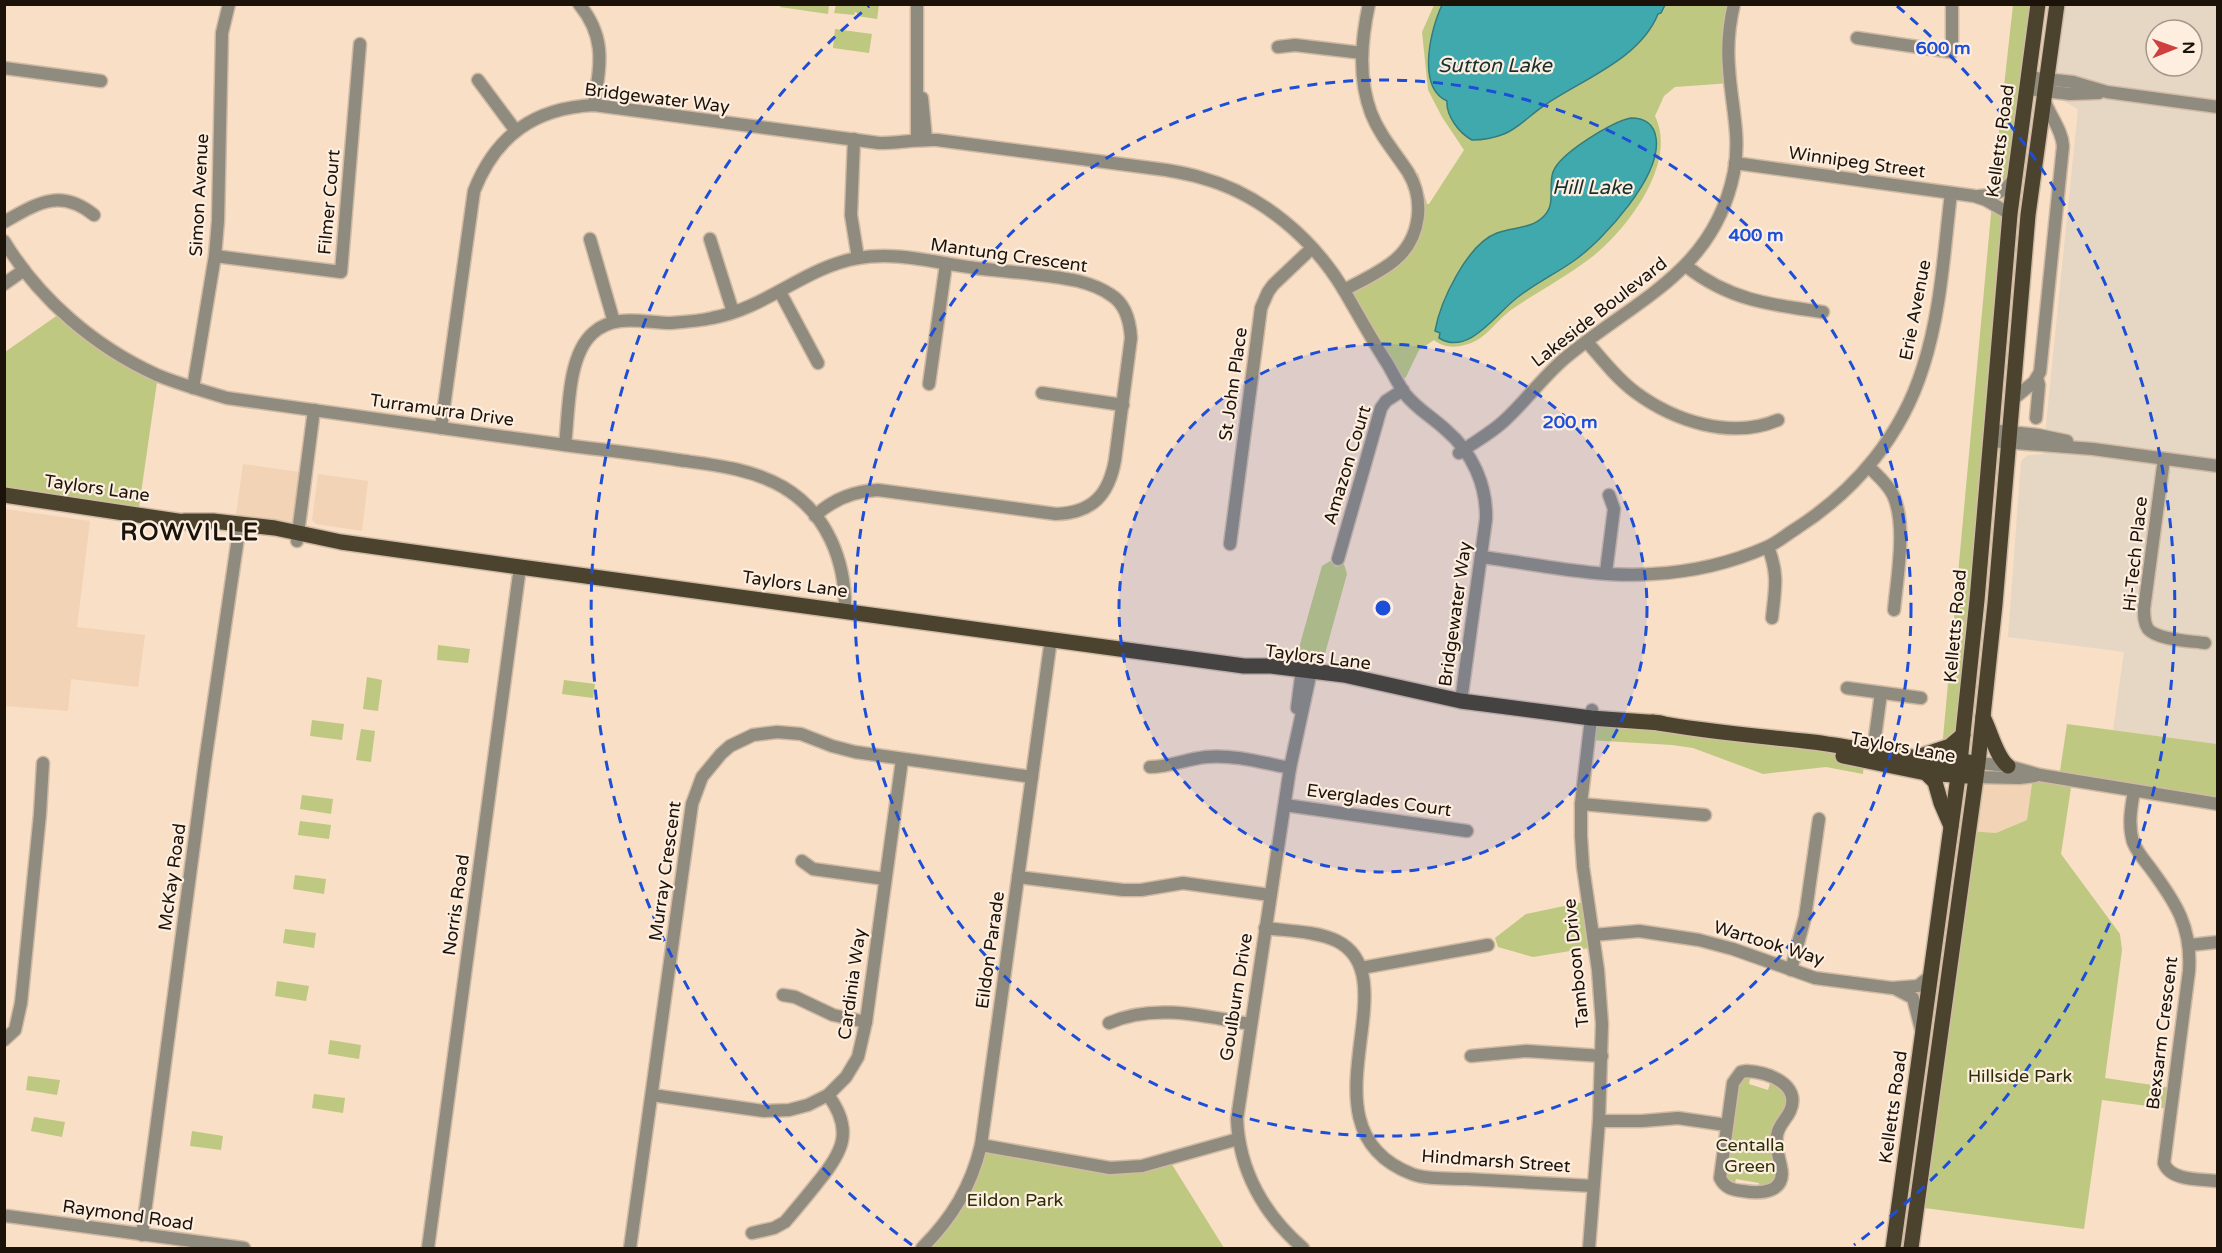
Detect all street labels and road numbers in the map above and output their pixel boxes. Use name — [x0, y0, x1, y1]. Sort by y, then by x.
street label: Bridgewater Way — [583, 78, 731, 118]
street label: Kelletts Road — [1981, 83, 2019, 199]
street label: Simon Avenue — [185, 133, 213, 257]
street label: Winnipeg Street — [1787, 142, 1927, 183]
street label: Filmer Court — [313, 148, 345, 256]
street label: Mantung Crescent — [929, 233, 1089, 277]
street label: Lakeside Boulevard — [1527, 252, 1671, 372]
street label: Erie Avenue — [1894, 258, 1936, 362]
street label: St John Place — [1214, 326, 1252, 442]
street label: Turramurra Drive — [369, 389, 515, 431]
street label: Amazon Court — [1318, 403, 1376, 527]
street label: Taylors Lane — [43, 470, 151, 506]
street label: Hi-Tech Place — [2118, 495, 2152, 613]
street label: Bridgewater Way — [1434, 540, 1476, 688]
street label: Taylors Lane — [741, 566, 849, 602]
street label: Kelletts Road — [1939, 568, 1971, 684]
street label: Taylors Lane — [1264, 640, 1372, 674]
street label: Taylors Lane — [1849, 727, 1957, 767]
street label: Everglades Court — [1305, 779, 1453, 821]
street label: Murray Crescent — [644, 799, 686, 943]
street label: McKay Road — [154, 822, 190, 932]
street label: Norris Road — [438, 853, 474, 957]
street label: Eildon Parade — [971, 890, 1009, 1010]
street label: Tamboon Drive — [1558, 898, 1594, 1028]
street label: Wartook Way — [1711, 916, 1827, 970]
street label: Cardinia Way — [833, 926, 871, 1041]
street label: Goulburn Drive — [1215, 931, 1257, 1063]
street label: Bexsarm Crescent — [2142, 955, 2182, 1111]
street label: Kelletts Road — [1874, 1049, 1912, 1165]
street label: Hindmarsh Street — [1421, 1145, 1571, 1177]
street label: Raymond Road — [61, 1195, 195, 1235]

